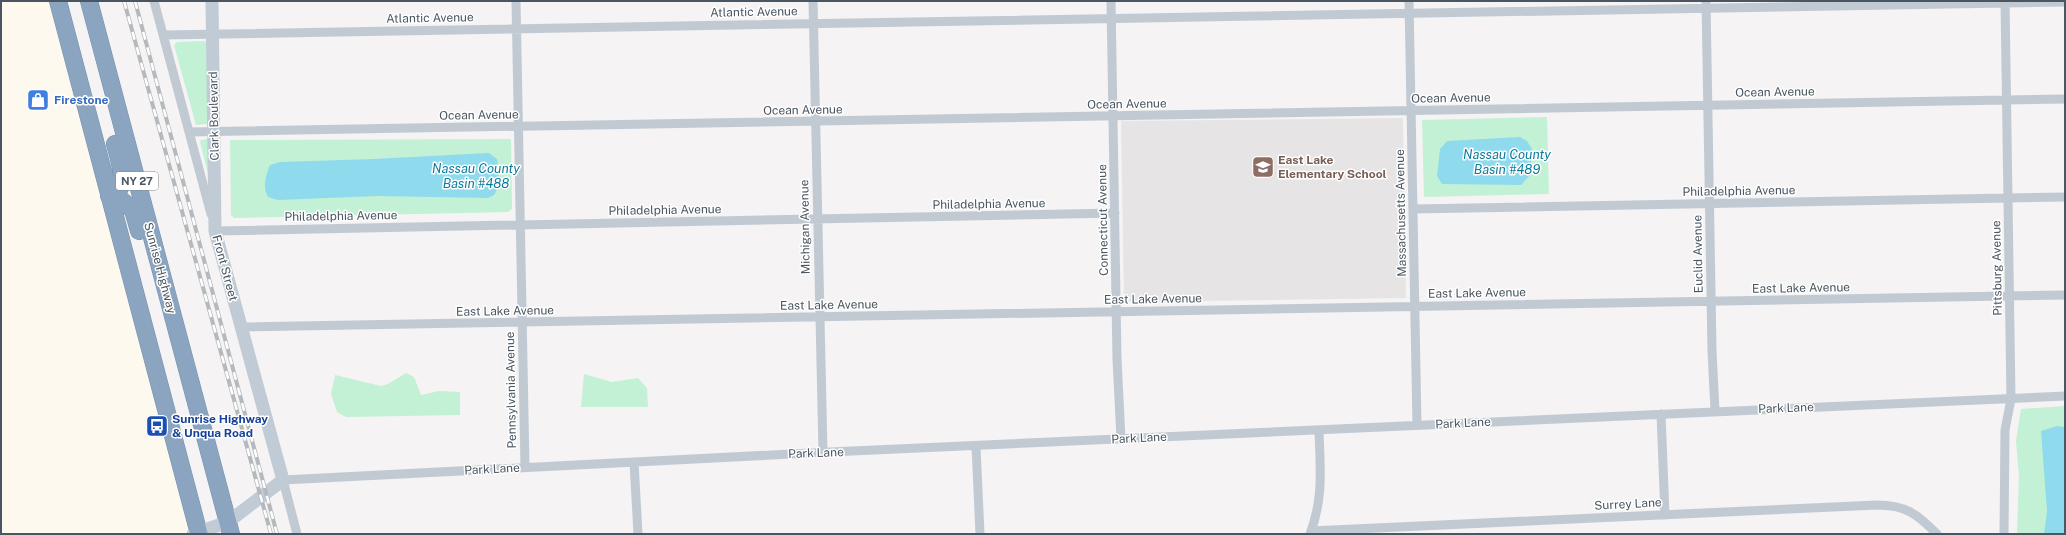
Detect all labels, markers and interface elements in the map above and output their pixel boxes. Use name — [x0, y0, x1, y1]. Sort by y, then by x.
street label: Atlantic Avenue — [710, 4, 798, 20]
street label: Atlantic Avenue — [386, 10, 474, 26]
street label: Clark Boulevard — [206, 71, 222, 161]
street label: Ocean Avenue — [1735, 84, 1815, 100]
shop icon: Firestone — [25, 87, 51, 113]
street label: Ocean Avenue — [1411, 90, 1491, 106]
place label: Firestone — [54, 93, 109, 107]
street label: Ocean Avenue — [1087, 96, 1167, 112]
street label: Ocean Avenue — [763, 102, 843, 118]
street label: Ocean Avenue — [439, 107, 519, 123]
water label: Nassau County Basin #489 — [1463, 147, 1551, 177]
street label: Massachusetts Avenue — [1393, 149, 1409, 277]
place label: East Lake Elementary School — [1278, 153, 1387, 181]
school or university icon: East Lake Elementary School — [1250, 154, 1276, 180]
water label: Nassau County Basin #488 — [432, 161, 520, 191]
street label: Connecticut Avenue — [1095, 164, 1111, 276]
road number: NY 27 — [116, 172, 158, 190]
street label: Michigan Avenue — [797, 179, 813, 275]
street label: Philadelphia Avenue — [1682, 183, 1796, 199]
street label: Philadelphia Avenue — [932, 196, 1046, 212]
street label: Philadelphia Avenue — [608, 202, 722, 218]
street label: Philadelphia Avenue — [284, 208, 398, 224]
street label: Euclid Avenue — [1690, 214, 1706, 293]
street label: Pittsburg Avenue — [1989, 220, 2005, 316]
street label: Sunrise Highway — [141, 221, 179, 316]
street label: Front Street — [209, 233, 241, 303]
street label: East Lake Avenue — [1752, 280, 1850, 296]
street label: East Lake Avenue — [1428, 285, 1526, 301]
street label: East Lake Avenue — [1104, 291, 1202, 307]
street label: East Lake Avenue — [780, 297, 878, 313]
street label: East Lake Avenue — [456, 303, 554, 319]
street label: Pennsylvania Avenue — [503, 331, 519, 449]
street label: Park Lane — [1758, 400, 1814, 416]
place label: Sunrise Highway & Unqua Road — [172, 412, 268, 440]
bus stop icon: Sunrise Highway & Unqua Road — [144, 413, 170, 439]
street label: Park Lane — [1435, 415, 1491, 431]
street label: Park Lane — [1111, 430, 1167, 446]
street label: Park Lane — [788, 445, 844, 461]
street label: Park Lane — [464, 461, 520, 477]
street label: Surrey Lane — [1594, 495, 1662, 513]

